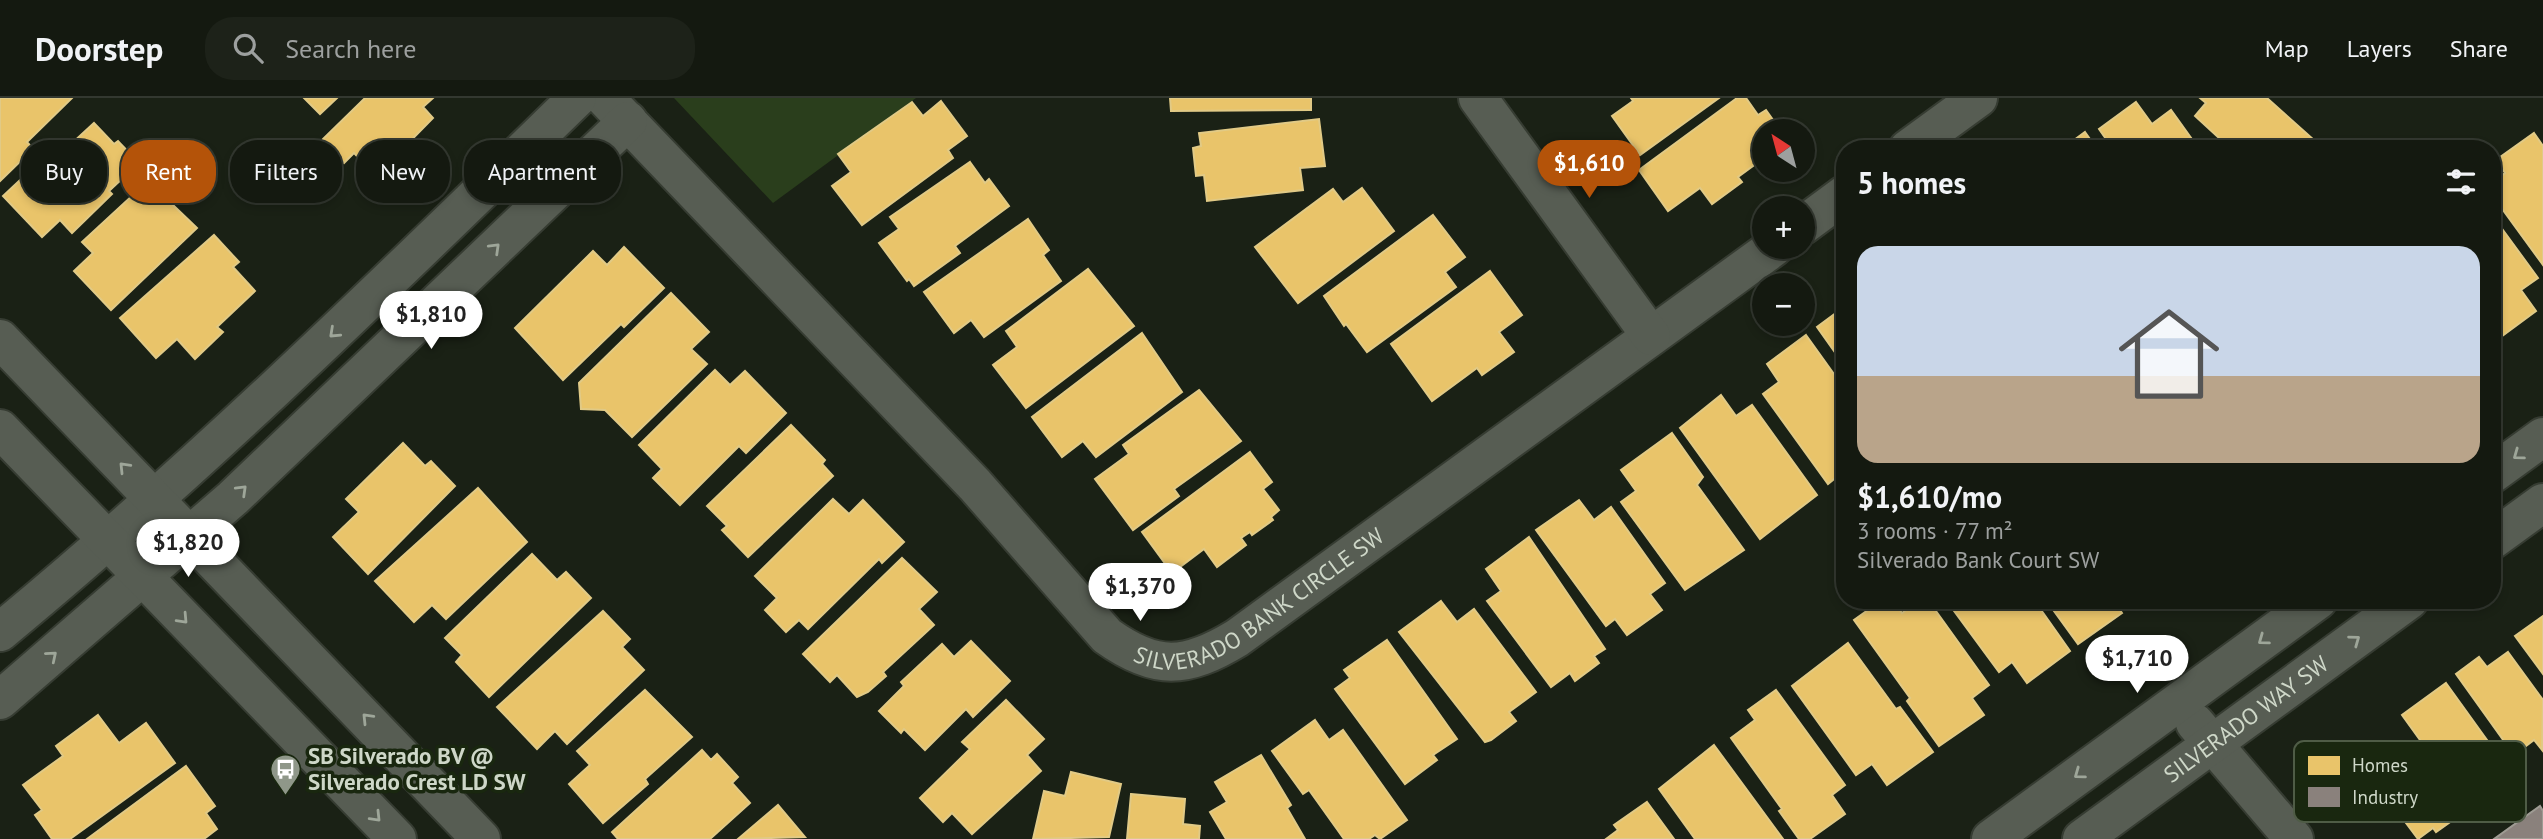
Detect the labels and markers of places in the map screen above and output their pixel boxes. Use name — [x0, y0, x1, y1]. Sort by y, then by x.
pin: $1,610 — [1532, 140, 1646, 200]
pin: $1,810 — [374, 292, 488, 351]
pin: $1,820 — [131, 519, 245, 579]
pin: $1,370 — [1083, 564, 1197, 623]
pin: $1,710 — [2080, 636, 2194, 695]
place label: SB Silverado BV @ Silverado Crest LD SW — [308, 741, 526, 796]
bus stop icon: SB Silverado BV @ Silverado Crest LD SW — [268, 752, 302, 796]

